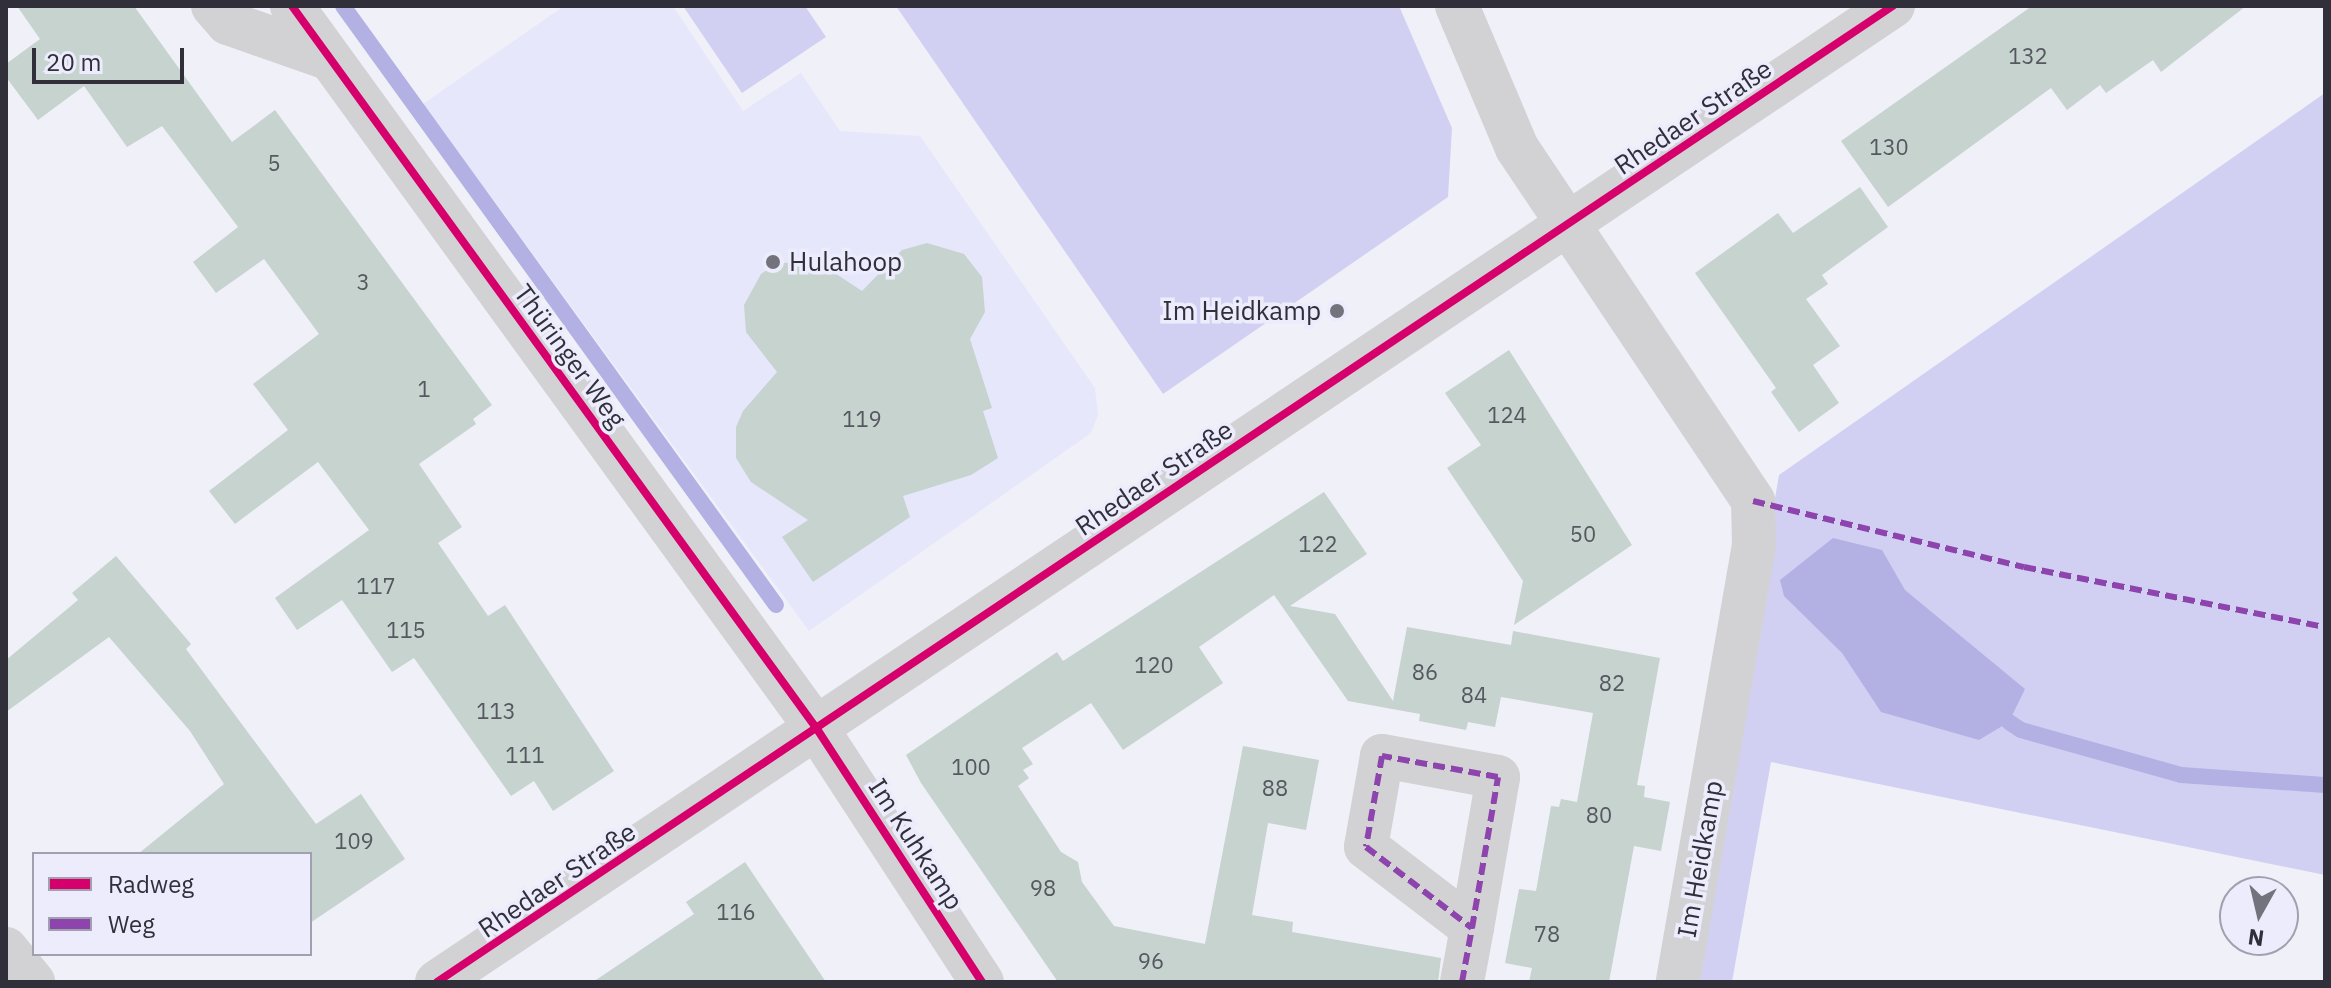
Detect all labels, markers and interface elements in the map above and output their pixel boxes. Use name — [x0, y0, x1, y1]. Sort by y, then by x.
scale bar — [36, 32, 188, 82]
house number: 132 — [2008, 43, 2048, 69]
text: 20 m — [46, 46, 101, 78]
street label: Rhedaer Straße — [1608, 53, 1778, 181]
house number: 130 — [1869, 134, 1909, 160]
house number: 5 — [267, 150, 281, 176]
place label: Hulahoop — [789, 246, 902, 278]
marker: Hulahoop — [764, 253, 782, 271]
house number: 3 — [356, 269, 370, 295]
street label: Thüringer Weg — [508, 278, 632, 434]
place label: Im Heidkamp — [1162, 295, 1321, 327]
marker: Im Heidkamp — [1328, 302, 1346, 320]
house number: 1 — [417, 376, 431, 402]
house number: 124 — [1487, 402, 1527, 428]
house number: 119 — [842, 406, 882, 432]
street label: Rhedaer Straße — [1069, 414, 1239, 542]
house number: 50 — [1570, 521, 1596, 547]
house number: 122 — [1298, 531, 1338, 557]
house number: 117 — [356, 573, 396, 599]
house number: 115 — [386, 617, 426, 643]
house number: 120 — [1134, 652, 1174, 678]
house number: 86 — [1412, 659, 1438, 685]
house number: 82 — [1599, 670, 1625, 696]
house number: 84 — [1461, 682, 1487, 708]
house number: 113 — [476, 698, 516, 724]
house number: 111 — [505, 742, 545, 768]
house number: 100 — [951, 754, 991, 780]
street label: Im Kuhkamp — [862, 773, 970, 915]
house number: 88 — [1262, 775, 1288, 801]
street label: Im Heidkamp — [1671, 778, 1729, 940]
house number: 80 — [1586, 802, 1612, 828]
street label: Rhedaer Straße — [472, 816, 642, 944]
house number: 109 — [334, 828, 374, 854]
legend — [32, 852, 312, 956]
text: Radweg — [108, 868, 194, 900]
house number: 98 — [1030, 875, 1056, 901]
north arrow — [2219, 876, 2299, 956]
house number: 116 — [716, 899, 756, 925]
text: Weg — [108, 908, 155, 940]
house number: 78 — [1534, 921, 1560, 947]
text: N — [2246, 923, 2266, 954]
house number: 96 — [1138, 948, 1164, 974]

